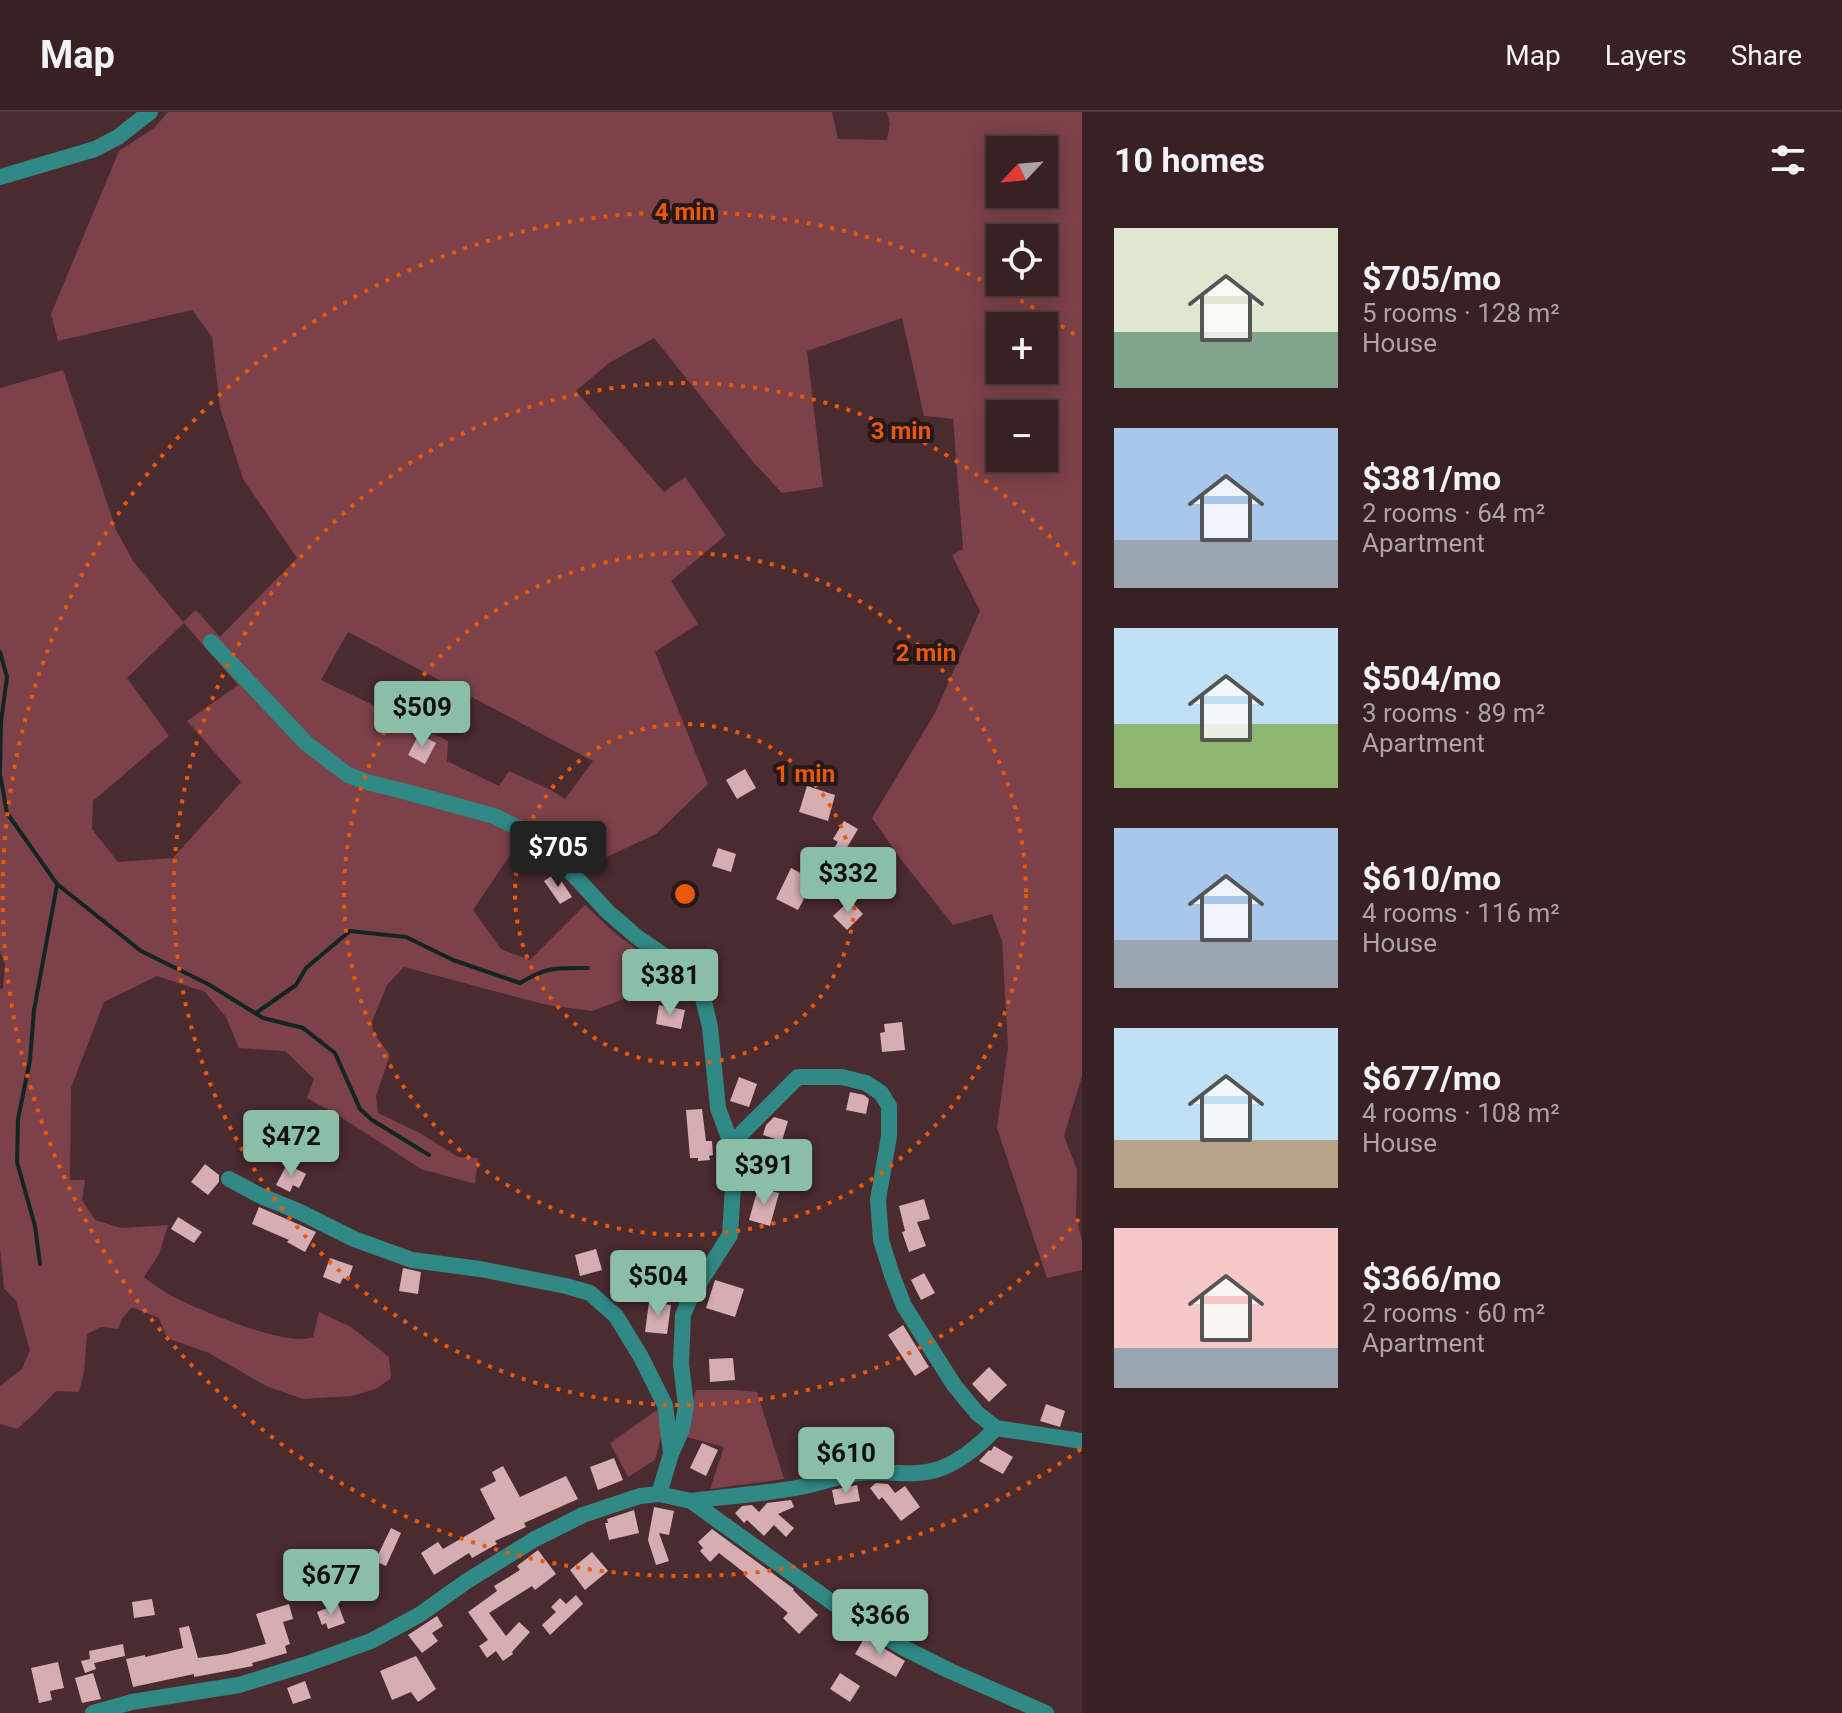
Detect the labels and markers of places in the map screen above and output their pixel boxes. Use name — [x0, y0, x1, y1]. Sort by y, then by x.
pin: $509 — [375, 681, 469, 749]
pin: $705 — [511, 821, 605, 889]
pin: $332 — [801, 847, 895, 915]
centre of rings — [671, 880, 699, 908]
pin: $381 — [623, 949, 717, 1017]
pin: $472 — [244, 1110, 338, 1178]
pin: $391 — [717, 1139, 811, 1207]
pin: $504 — [611, 1250, 705, 1318]
pin: $610 — [799, 1427, 893, 1495]
pin: $677 — [284, 1549, 378, 1617]
pin: $366 — [833, 1589, 927, 1657]

